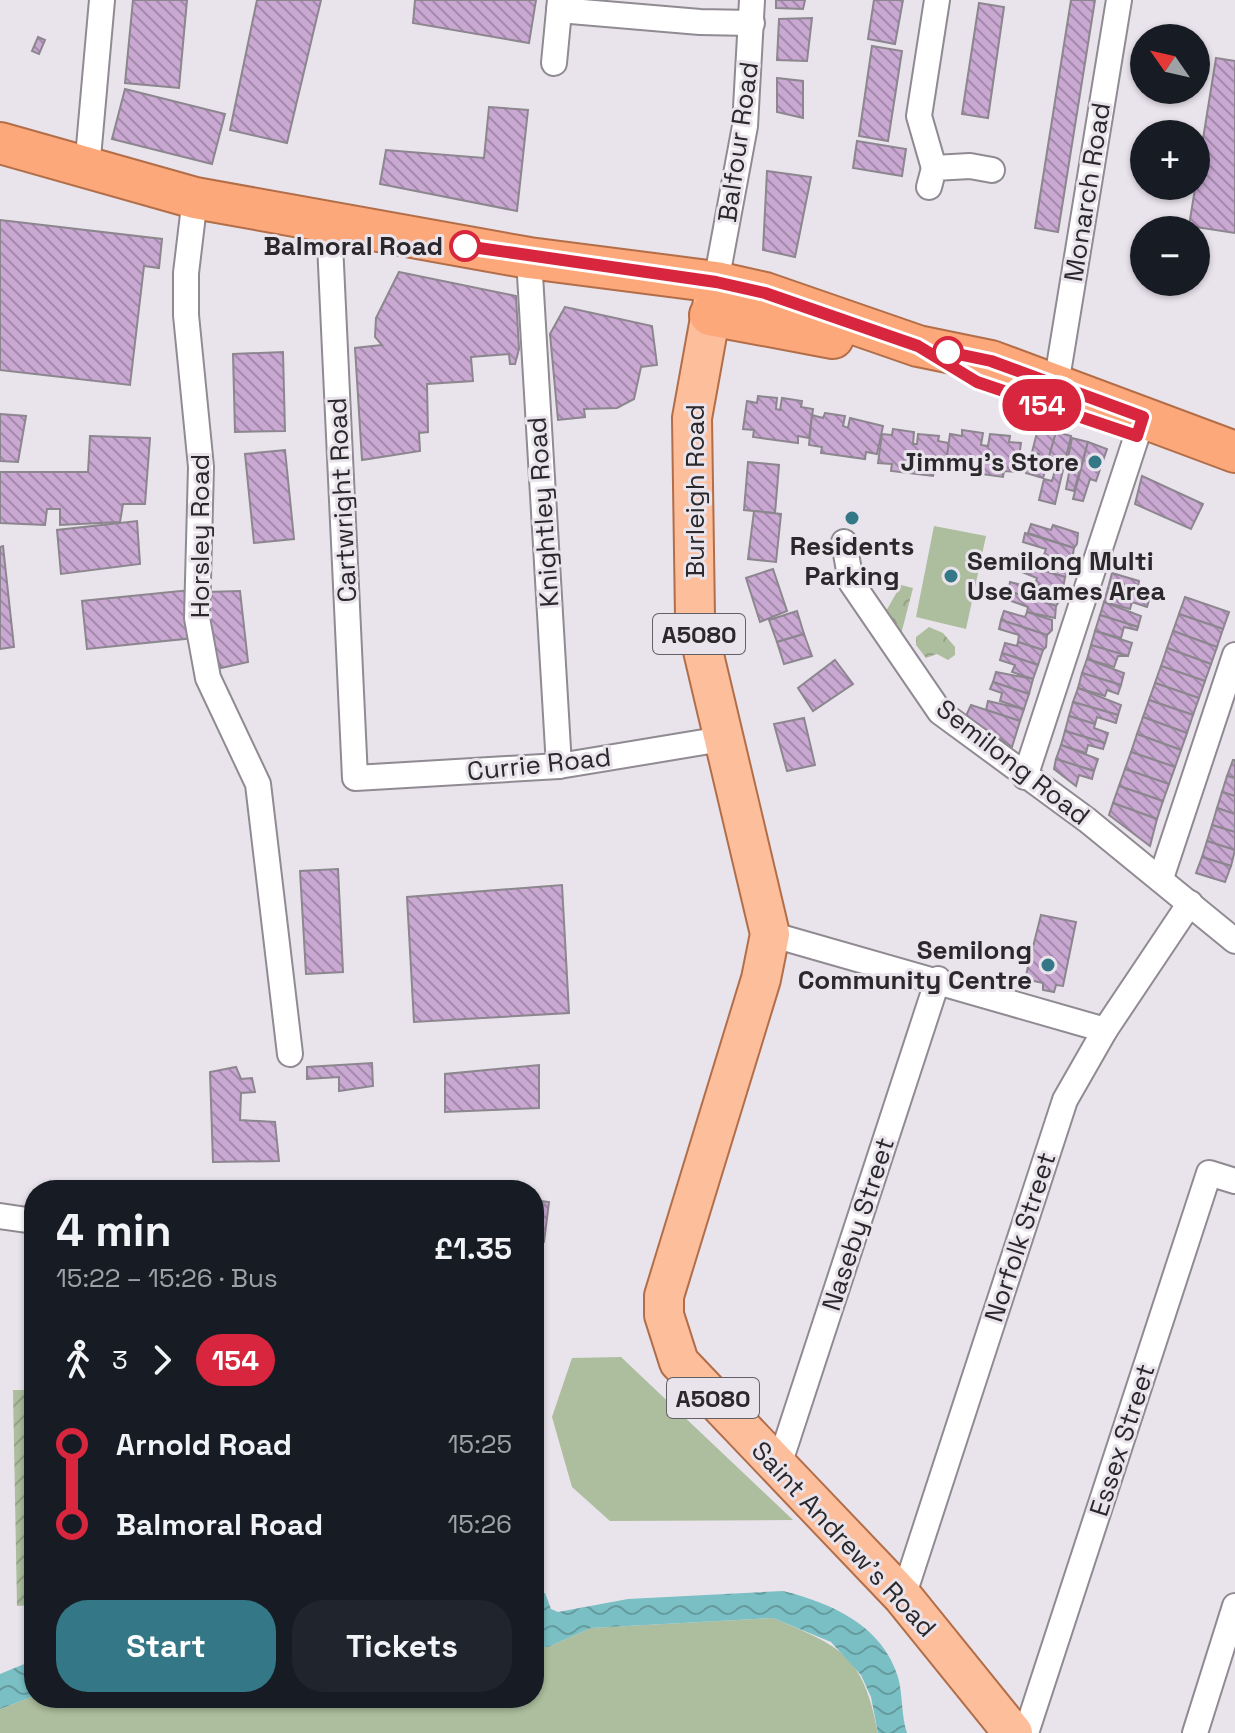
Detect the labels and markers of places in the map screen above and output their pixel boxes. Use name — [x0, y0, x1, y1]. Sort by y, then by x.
place label: Balmoral Road — [263, 229, 443, 263]
marker: Balmoral Road — [450, 231, 480, 261]
unlabelled marker — [933, 337, 963, 367]
place label: Jimmy's Store — [901, 445, 1079, 479]
marker: Jimmy's Store — [1086, 453, 1104, 471]
marker: Residents Parking — [843, 509, 861, 527]
place label: Residents Parking — [790, 529, 914, 593]
place label: Semilong Multi Use Games Area — [967, 544, 1165, 608]
marker: Semilong Multi Use Games Area — [942, 567, 960, 585]
place label: Semilong Community Centre — [798, 933, 1032, 997]
marker: Semilong Community Centre — [1039, 956, 1057, 974]

